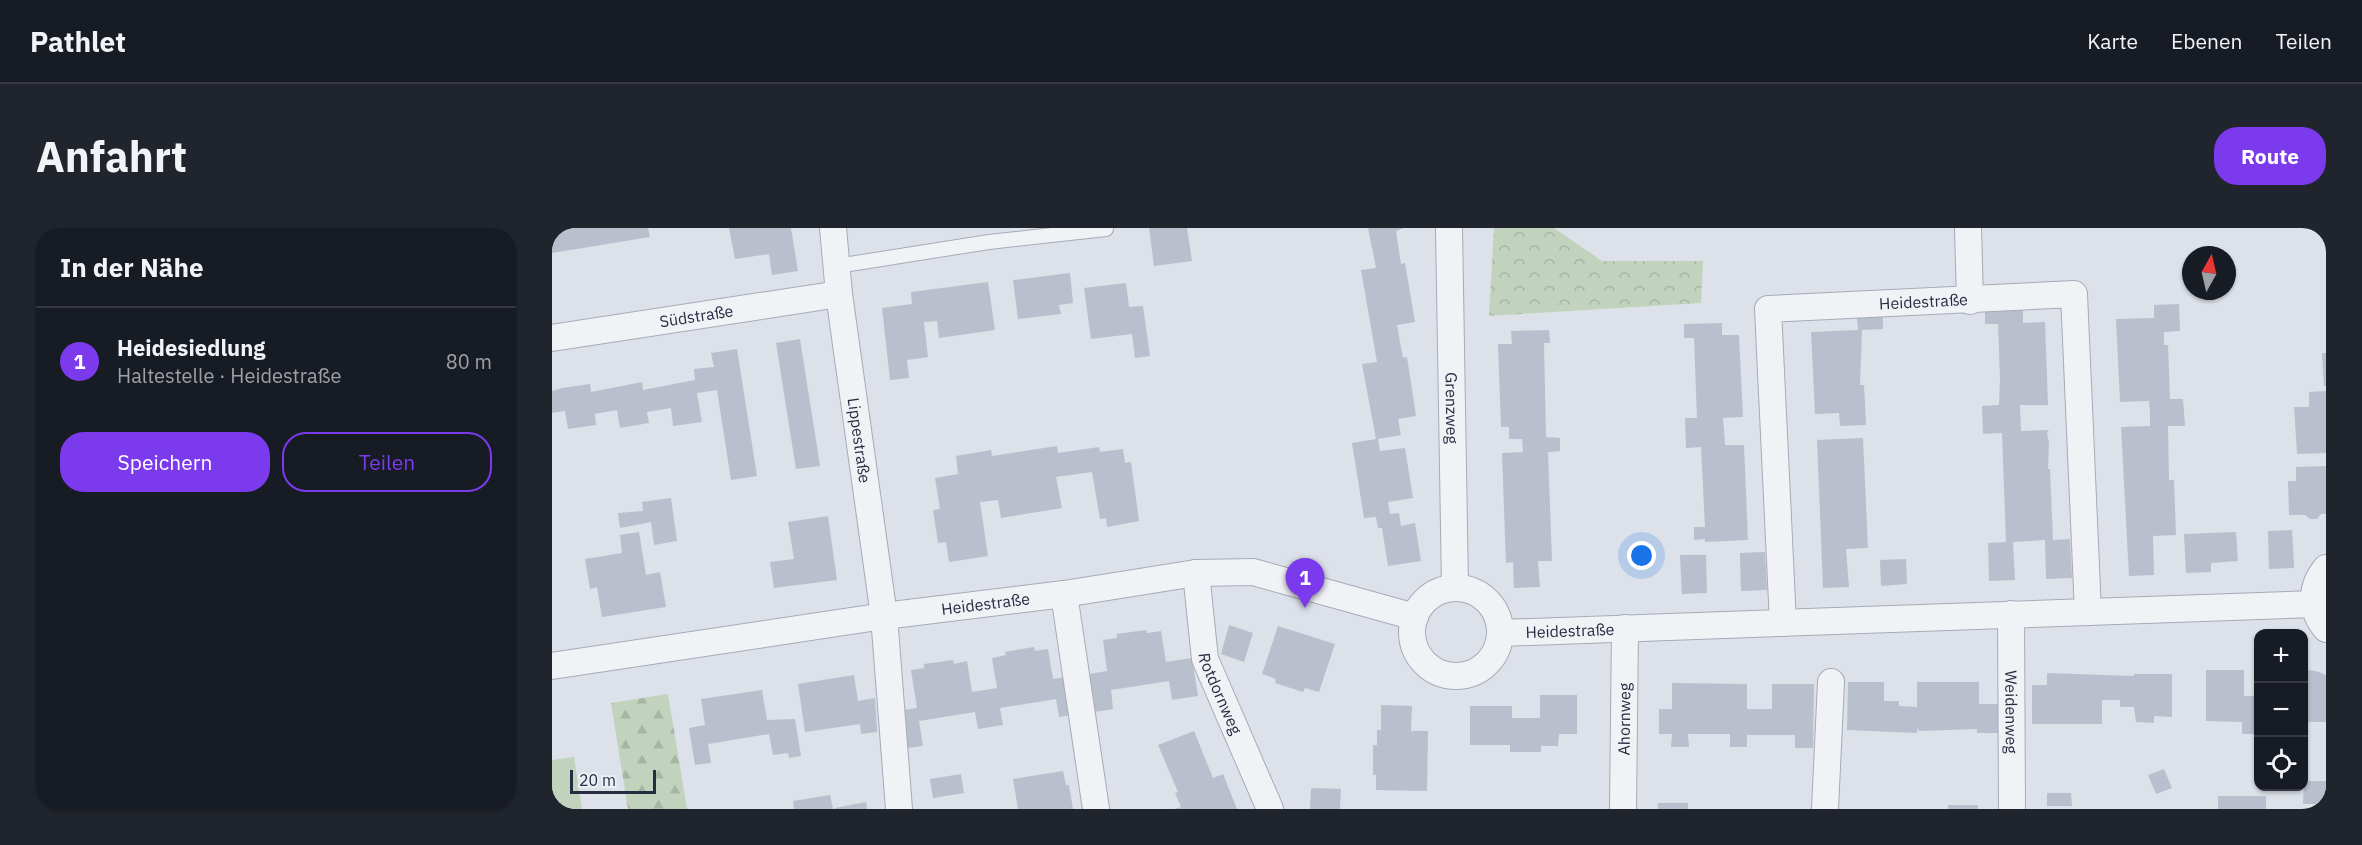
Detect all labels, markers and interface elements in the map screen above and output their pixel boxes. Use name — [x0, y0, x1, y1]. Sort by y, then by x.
text: Pathlet — [30, 23, 126, 60]
text: Karte — [2087, 27, 2138, 55]
text: Ebenen — [2171, 27, 2242, 55]
text: Teilen — [2275, 27, 2332, 55]
button: Route — [2214, 127, 2326, 185]
text: Anfahrt — [36, 129, 187, 184]
north arrow — [2182, 246, 2236, 300]
text: In der Nähe — [60, 250, 204, 284]
street label: Heidestraße — [1879, 289, 1969, 314]
street label: Südstraße — [658, 300, 735, 331]
text: Heidesiedlung — [117, 333, 265, 362]
text: 1 — [74, 348, 86, 375]
text: 80 m — [446, 348, 492, 375]
text: Haltestelle · Heidestraße — [117, 362, 341, 389]
street label: Grenzweg — [1441, 372, 1463, 445]
street label: Lippestraße — [844, 396, 875, 485]
button: Speichern — [60, 432, 270, 492]
button: Teilen — [282, 432, 492, 492]
your location — [1627, 541, 1656, 570]
pin: 1 — [1286, 558, 1324, 608]
street label: Heidestraße — [940, 588, 1031, 619]
street label: Heidestraße — [1525, 619, 1615, 642]
map controls — [2254, 629, 2308, 791]
button: + — [2254, 629, 2308, 683]
street label: Rotdornweg — [1194, 652, 1247, 738]
street label: Weidenweg — [2001, 670, 2022, 754]
street label: Ahornweg — [1614, 682, 1634, 755]
button: − — [2254, 683, 2308, 737]
button: locate — [2254, 737, 2308, 791]
scale bar — [570, 767, 656, 794]
text: 20 m — [579, 770, 616, 790]

